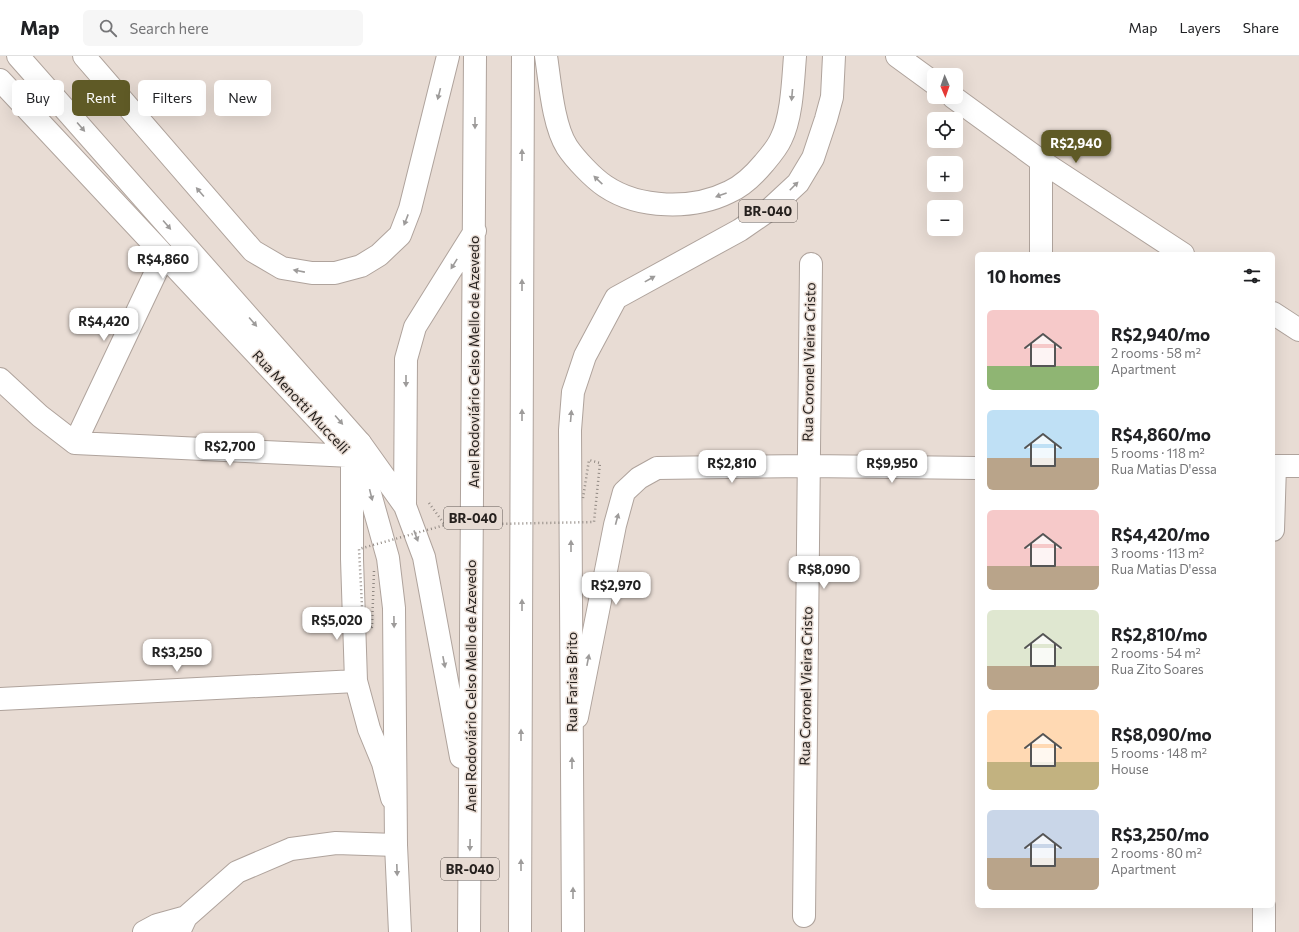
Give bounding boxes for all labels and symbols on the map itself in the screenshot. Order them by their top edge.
north arrow [927,68,963,104]
one-way arrow [435,88,441,100]
one-way arrow [788,89,795,101]
one-way arrow [472,117,478,130]
one-way arrow [77,122,86,132]
pin: R$2,940 [1039,130,1113,164]
one-way arrow [519,148,525,161]
one-way arrow [593,175,603,185]
one-way arrow [789,182,799,191]
one-way arrow [196,186,205,197]
one-way arrow [715,193,727,199]
road number: BR-040 [739,200,797,222]
one-way arrow [402,214,408,226]
one-way arrow [163,219,172,230]
street label: Anel Rodoviário Celso Mello de Azevedo [465,236,482,488]
pin: R$4,860 [126,246,200,280]
one-way arrow [451,258,458,270]
one-way arrow [293,268,305,274]
one-way arrow [644,276,656,283]
one-way arrow [518,279,525,291]
street label: Rua Coronel Vieira Cristo [799,282,818,442]
pin: R$4,420 [67,308,141,342]
one-way arrow [249,317,258,327]
street label: Rua Menotti Muccelli [249,346,354,457]
one-way arrow [403,375,409,388]
one-way arrow [519,408,525,421]
one-way arrow [567,410,574,422]
one-way arrow [335,414,344,425]
pin: R$2,700 [193,433,267,467]
pin: R$2,810 [695,450,769,484]
pin: R$9,950 [855,450,929,484]
one-way arrow [368,489,374,501]
road number: BR-040 [444,507,502,529]
one-way arrow [614,513,620,525]
one-way arrow [414,530,420,542]
one-way arrow [568,539,574,552]
pin: R$8,090 [787,556,861,590]
street label: Anel Rodoviário Celso Mello de Azevedo [462,560,479,812]
pin: R$2,970 [579,572,653,606]
one-way arrow [519,598,525,611]
street label: Rua Coronel Vieira Cristo [796,606,815,766]
pin: R$5,020 [300,607,374,641]
one-way arrow [391,616,397,629]
street label: Rua Farias Brito [563,632,580,732]
pin: R$3,250 [140,639,214,673]
one-way arrow [585,654,591,666]
one-way arrow [441,656,447,669]
one-way arrow [518,728,524,741]
one-way arrow [569,756,575,769]
one-way arrow [467,839,473,852]
road number: BR-040 [441,858,499,880]
one-way arrow [518,858,524,871]
one-way arrow [394,864,400,877]
one-way arrow [570,886,576,899]

